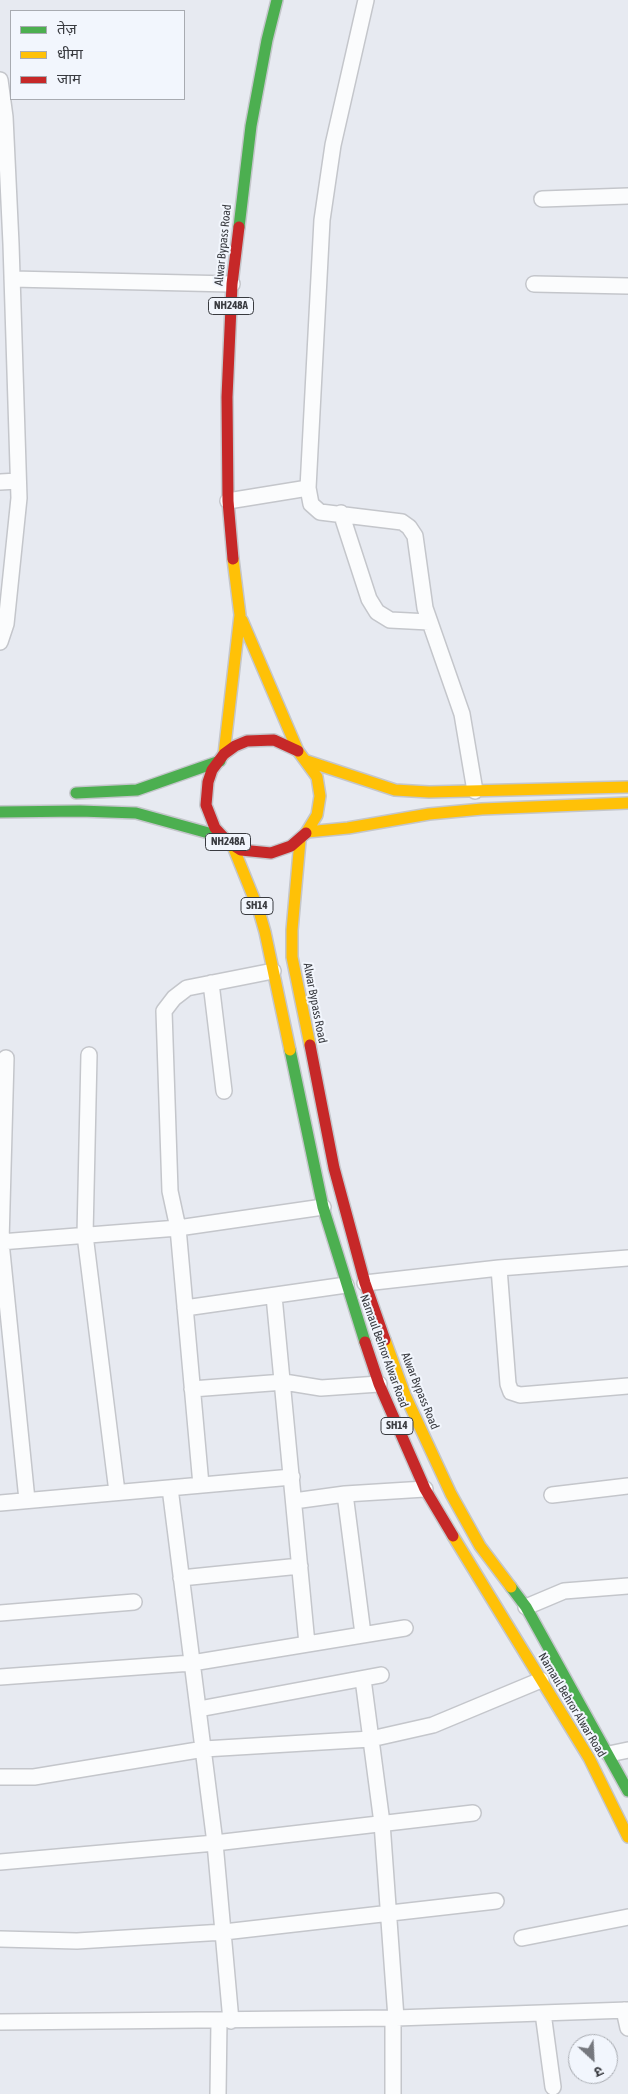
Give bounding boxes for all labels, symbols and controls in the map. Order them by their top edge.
legend [10,10,185,100]
text: तेज़ [57,20,77,37]
text: धीमा [57,45,83,62]
text: जाम [57,70,81,87]
street label: Alwar Bypass Road [212,204,234,286]
road number: NH248A [208,298,254,314]
road number: NH248A [206,834,250,850]
road number: SH14 [241,898,273,914]
street label: Alwar Bypass Road [300,962,330,1044]
street label: Narnaul Behror Alwar Road [357,1293,411,1409]
street label: Alwar Bypass Road [398,1350,442,1432]
road number: SH14 [381,1418,413,1434]
street label: Narnaul Behror Alwar Road [535,1650,609,1760]
north arrow [568,2034,618,2084]
text: उ [592,2063,606,2081]

